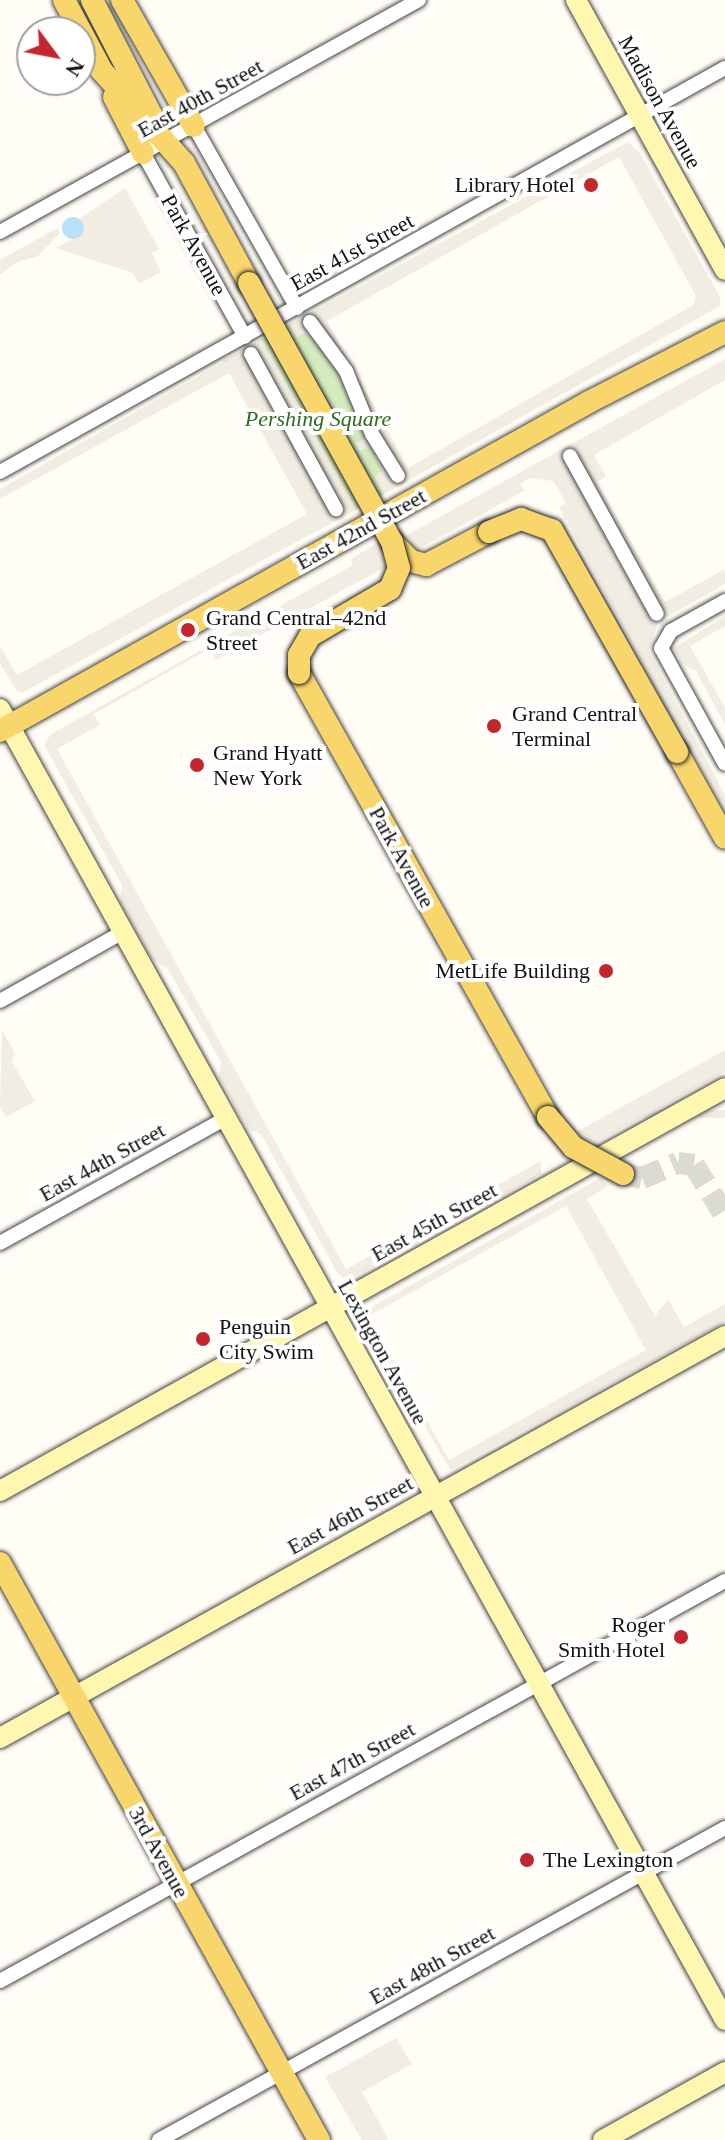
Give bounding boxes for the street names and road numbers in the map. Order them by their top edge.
street label: Madison Avenue [608,22,712,182]
street label: East 40th Street [123,48,277,148]
street label: Park Avenue [152,183,236,307]
street label: East 41st Street [277,202,427,302]
street label: East 42nd Street [282,477,440,581]
street label: Park Avenue [360,795,444,919]
street label: East 44th Street [25,1112,179,1212]
street label: East 45th Street [357,1172,511,1272]
street label: Lexington Avenue [327,1266,439,1438]
street label: East 46th Street [273,1465,427,1565]
street label: East 47th Street [275,1711,429,1811]
street label: 3rd Avenue [120,1795,198,1909]
street label: East 48th Street [355,1915,509,2015]

